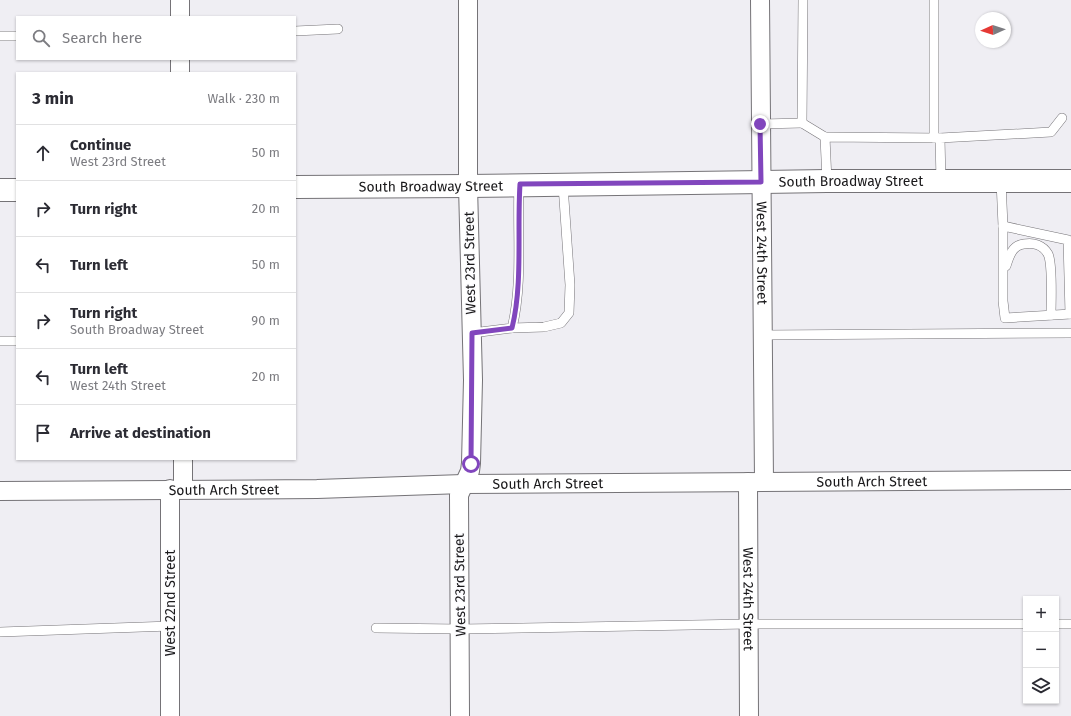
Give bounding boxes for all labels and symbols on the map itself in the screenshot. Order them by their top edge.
north arrow [975,12,1011,48]
route end [751,115,769,133]
street label: South Broadway Street [779,172,924,190]
street label: South Broadway Street [359,177,504,195]
street label: West 24th Street [753,201,771,306]
street label: West 23rd Street [461,210,479,315]
route start [462,455,480,473]
street label: South Arch Street [817,472,928,490]
street label: South Arch Street [493,475,604,492]
street label: South Arch Street [169,481,280,498]
street label: West 23rd Street [451,532,469,637]
street label: West 24th Street [740,547,757,652]
street label: West 22nd Street [162,549,179,656]

